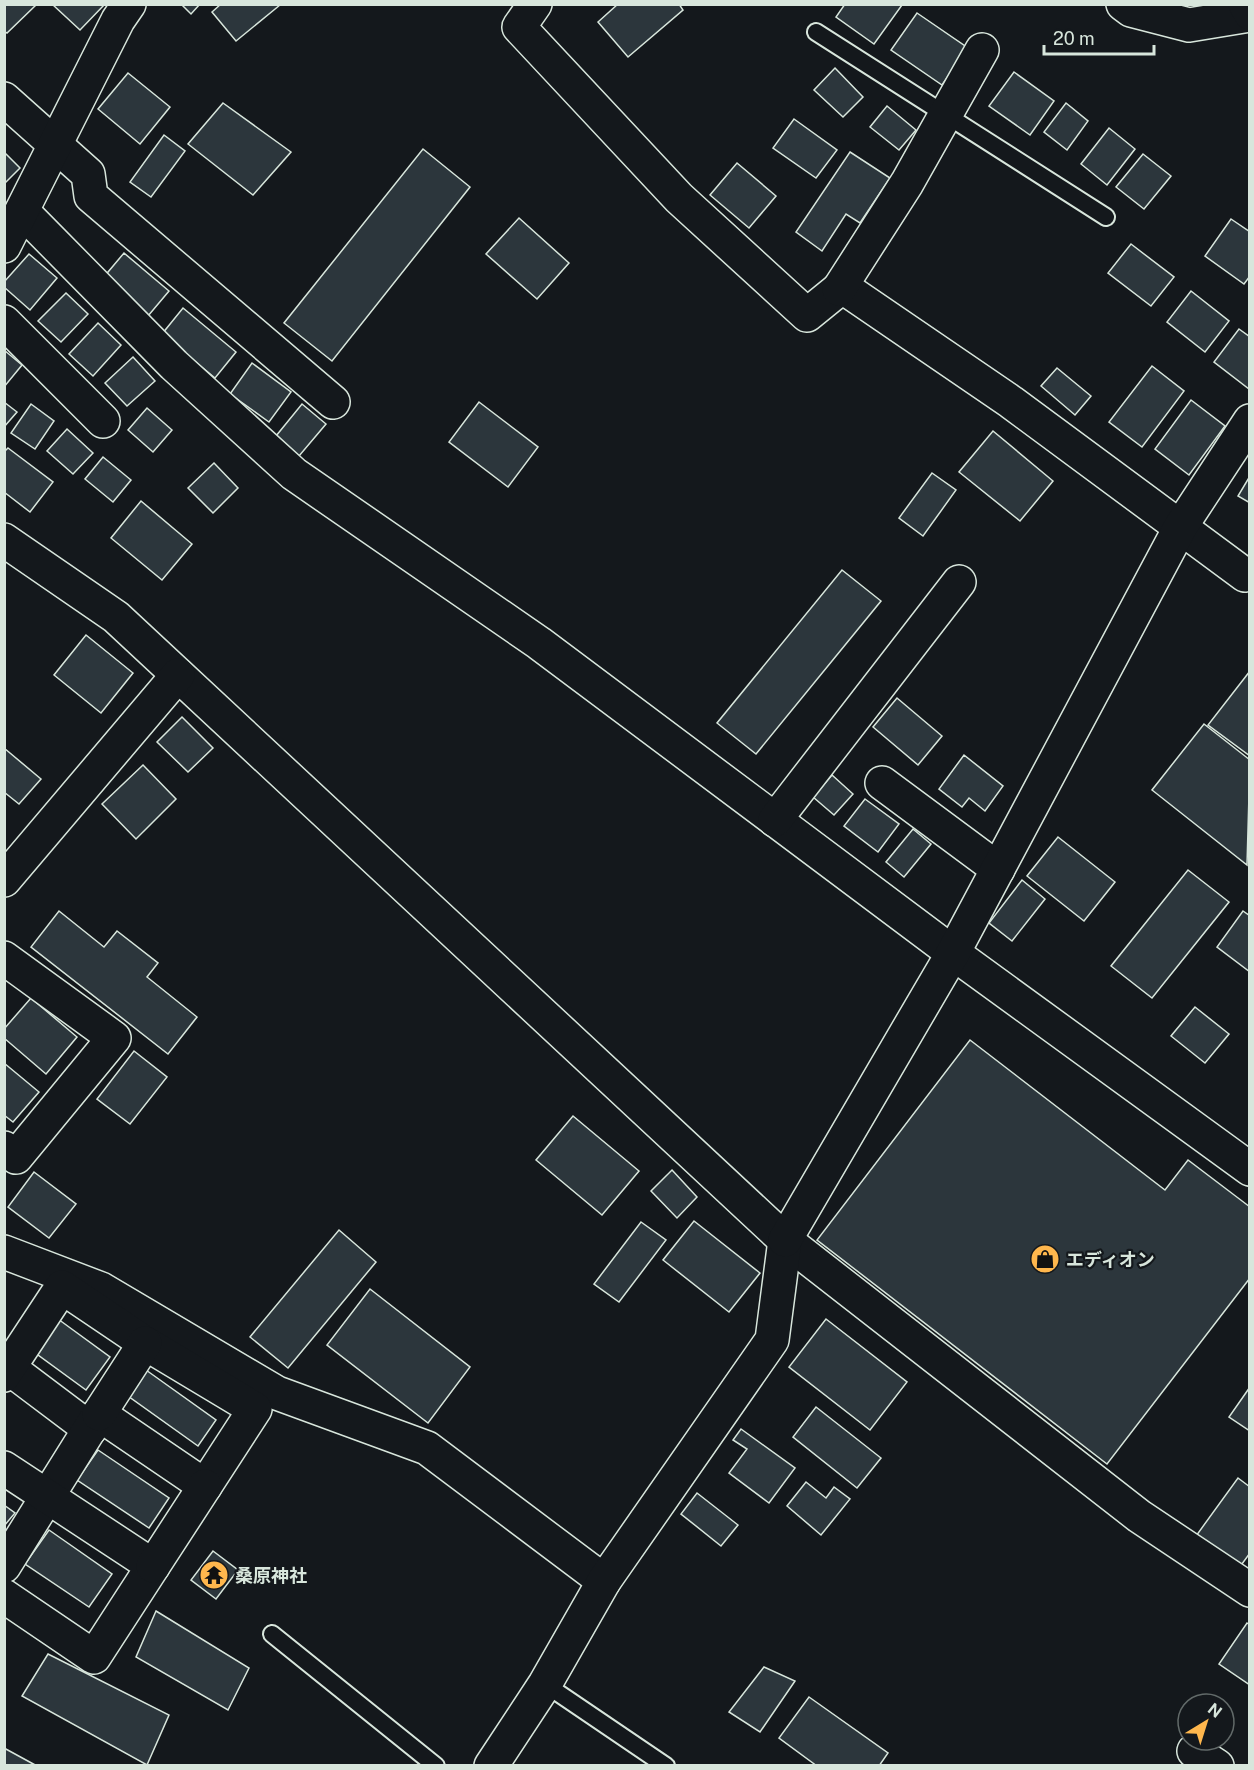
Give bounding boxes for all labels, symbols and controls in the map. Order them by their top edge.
scale bar [1044,18,1154,56]
text: 20 m [1053,28,1095,49]
shop icon: エディオン [1029,1243,1061,1275]
place label: エディオン [1066,1249,1155,1270]
temple icon: 桑原神社 [198,1559,230,1591]
place label: 桑原神社 [235,1565,307,1586]
north arrow [1176,1692,1236,1752]
text: N [1204,1699,1226,1722]

